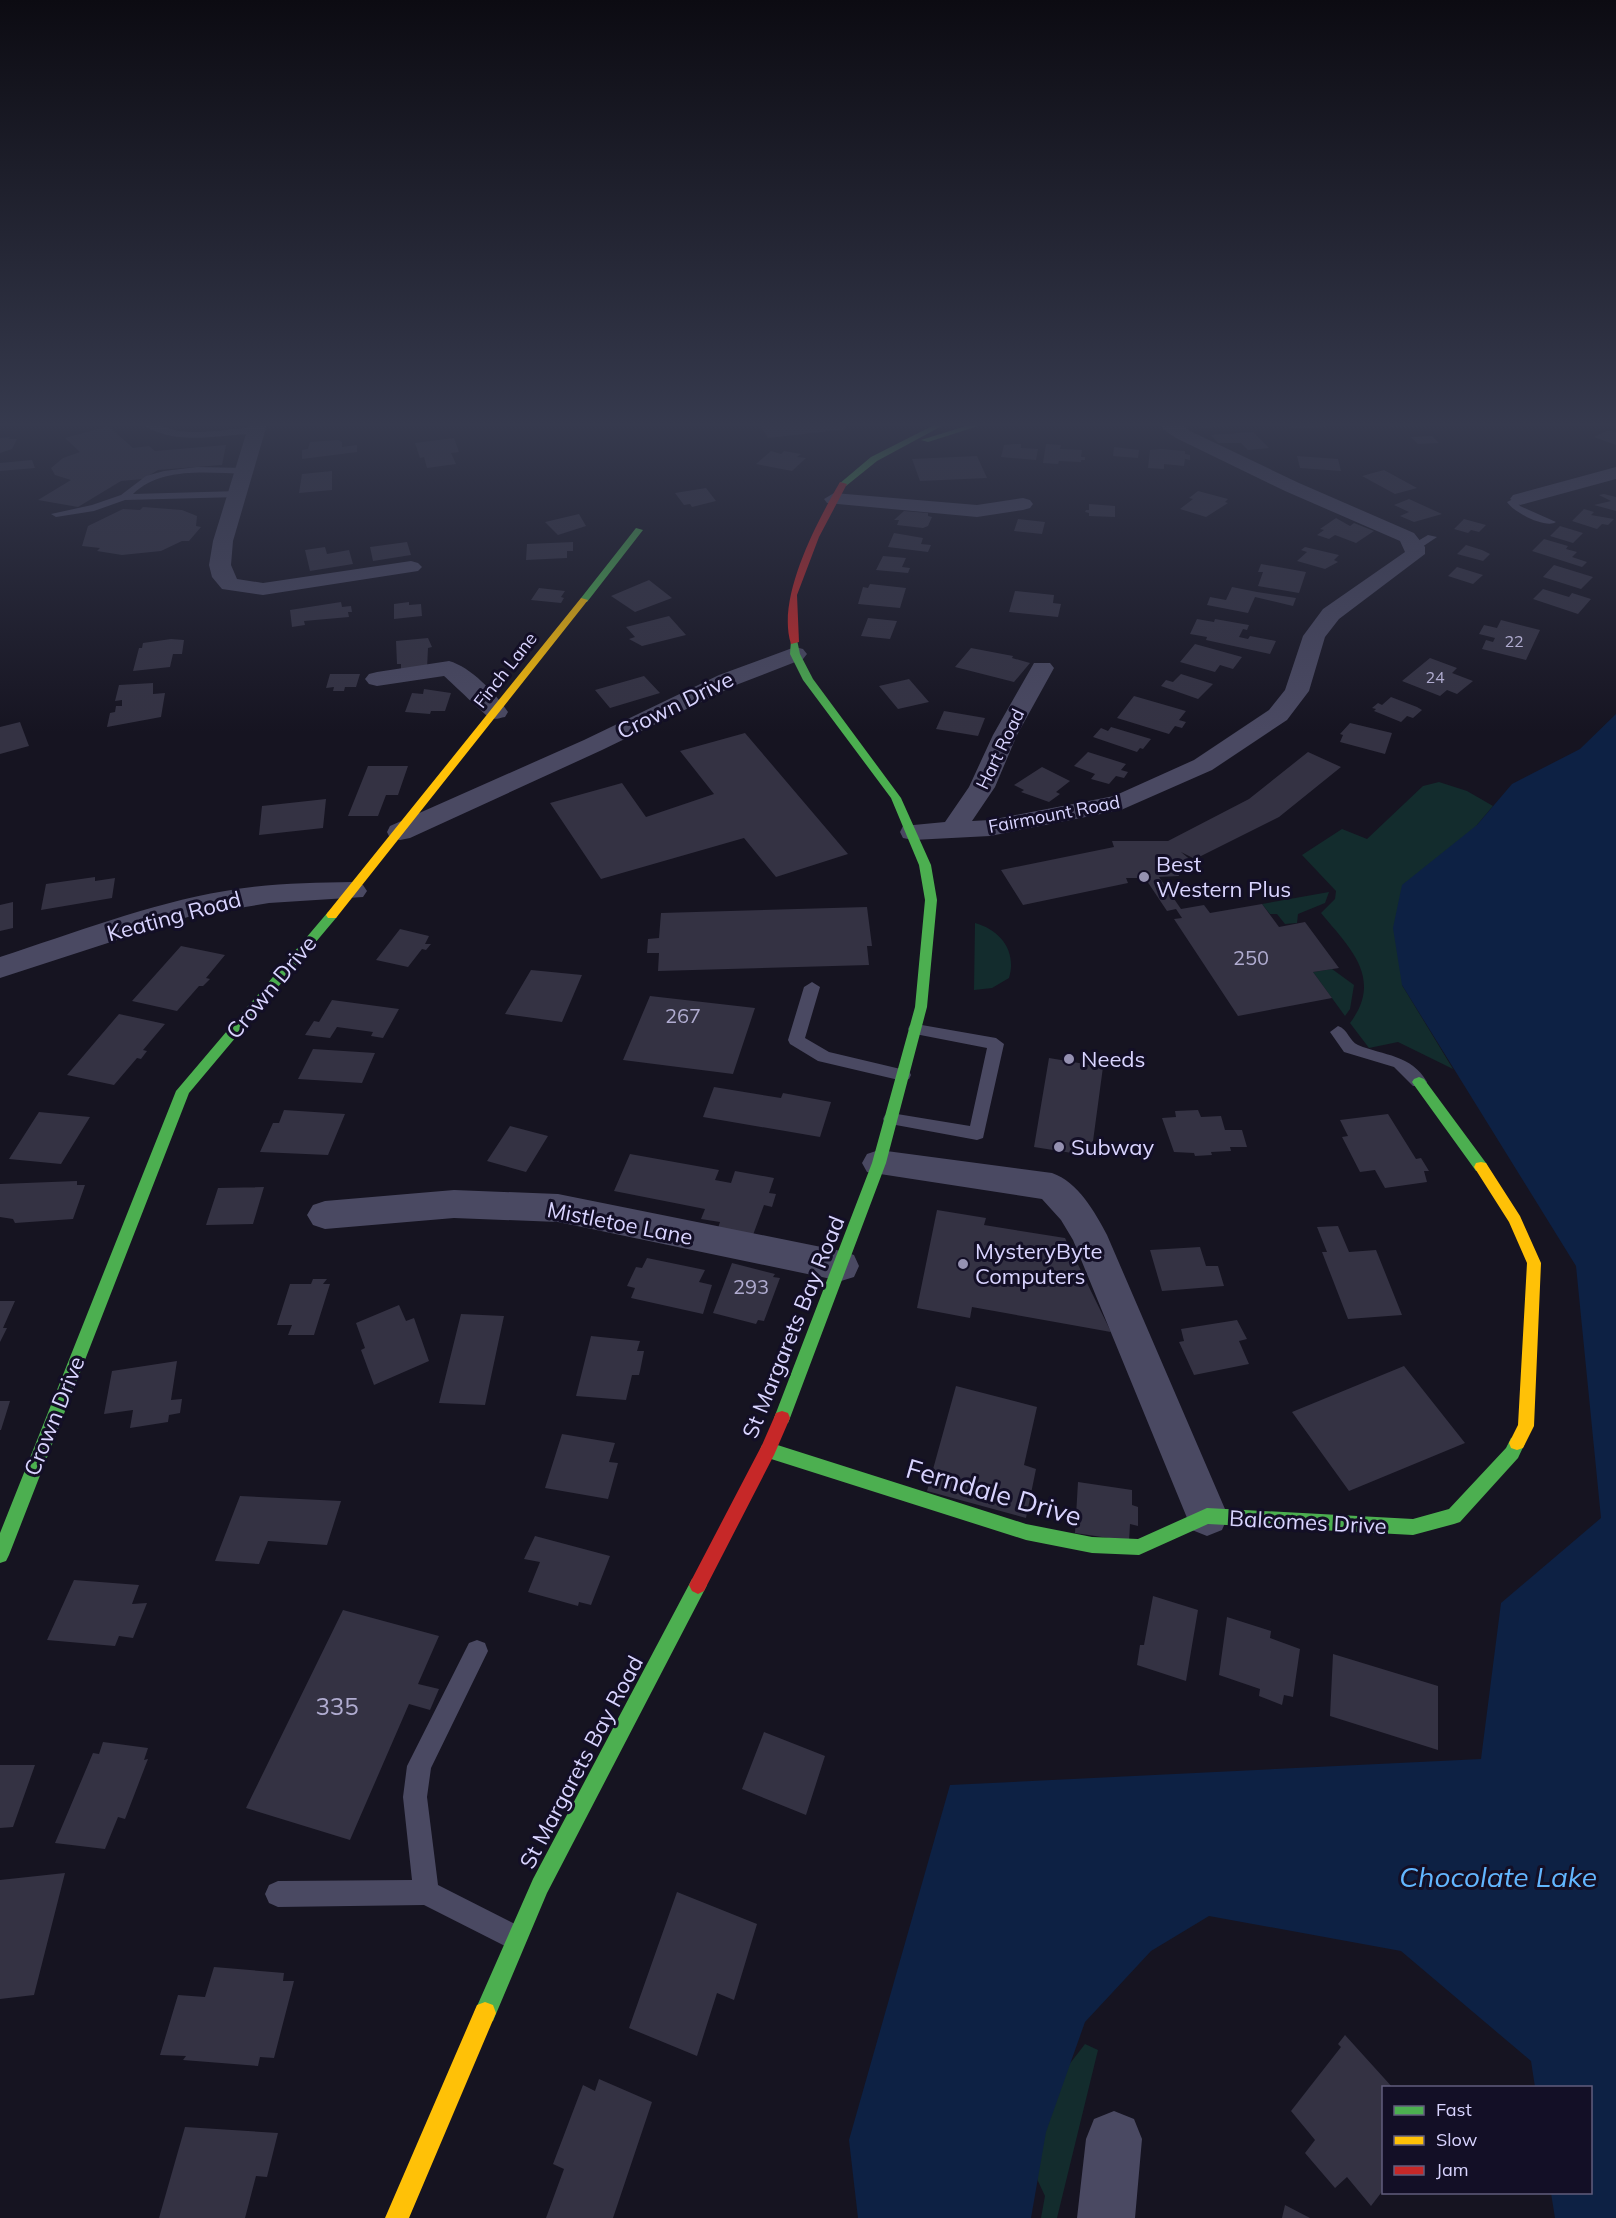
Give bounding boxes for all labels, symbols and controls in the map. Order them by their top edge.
street label: Finch Lane [468,627,542,713]
house number: 22 [1504,631,1524,651]
street label: Crown Drive [612,665,738,745]
house number: 24 [1425,667,1445,687]
street label: Hart Road [971,705,1029,793]
street label: Fairmount Road [986,790,1122,838]
place label: Best Western Plus [1156,850,1291,903]
marker: Best Western Plus [1137,870,1151,884]
street label: Keating Road [104,885,244,947]
street label: Crown Drive [220,930,322,1044]
house number: 250 [1233,945,1269,970]
house number: 267 [665,1003,701,1028]
place label: Needs [1081,1045,1145,1073]
marker: Needs [1062,1052,1076,1066]
place label: Subway [1071,1133,1154,1161]
marker: Subway [1052,1140,1066,1154]
street label: Mistletoe Lane [545,1195,695,1251]
street label: St Margarets Bay Road [736,1212,850,1442]
place label: MysteryByte Computers [975,1237,1102,1290]
marker: MysteryByte Computers [956,1257,970,1271]
house number: 293 [733,1274,769,1299]
street label: Crown Drive [17,1352,91,1480]
street label: Ferndale Drive [902,1451,1086,1533]
street label: Balcomes Drive [1229,1504,1387,1540]
street label: St Margarets Bay Road [513,1651,649,1873]
house number: 335 [315,1691,359,1721]
water label: Chocolate Lake [1399,1859,1597,1894]
legend [1382,2086,1592,2194]
text: Fast [1436,2098,1472,2121]
text: Slow [1436,2128,1478,2151]
text: Jam [1436,2158,1469,2181]

